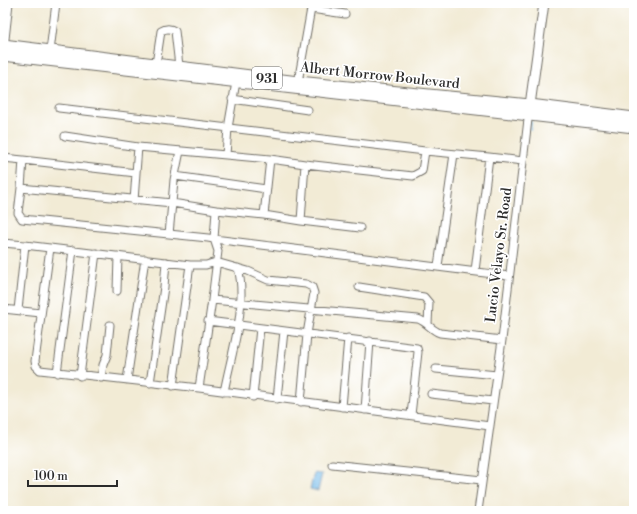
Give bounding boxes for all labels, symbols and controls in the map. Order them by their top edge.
street label: Albert Morrow Boulevard [298,59,461,93]
road number: 931 [252,67,282,89]
street label: Lucio Velayo Sr. Road [482,186,516,324]
scale bar [28,462,117,488]
text: 100 m [34,469,68,484]

